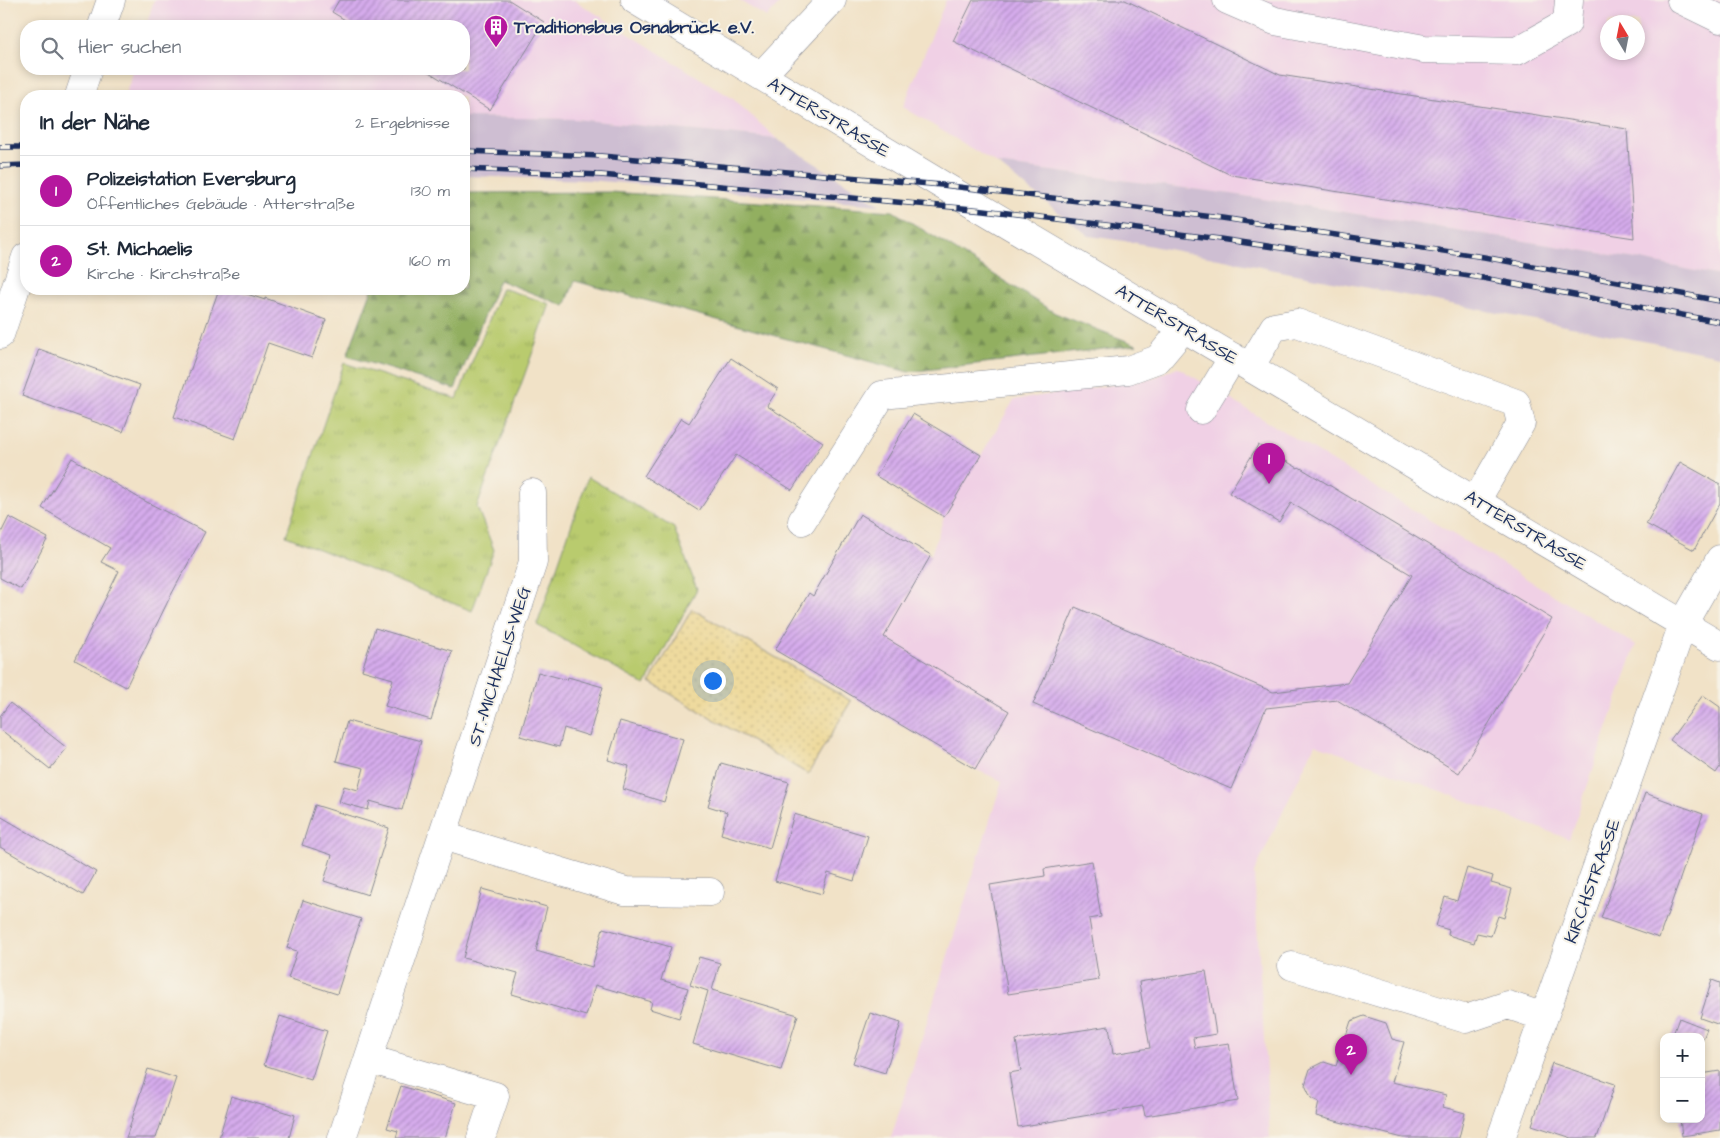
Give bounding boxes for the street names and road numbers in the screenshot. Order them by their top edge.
street label: ATTERSTRASSE [763,71,895,164]
street label: ATTERSTRASSE [1111,278,1243,371]
street label: ATTERSTRASSE [1460,484,1592,577]
street label: ST.-MICHAELIS-WEG [462,582,537,749]
street label: KIRCHSTRASSE [1558,815,1627,947]

